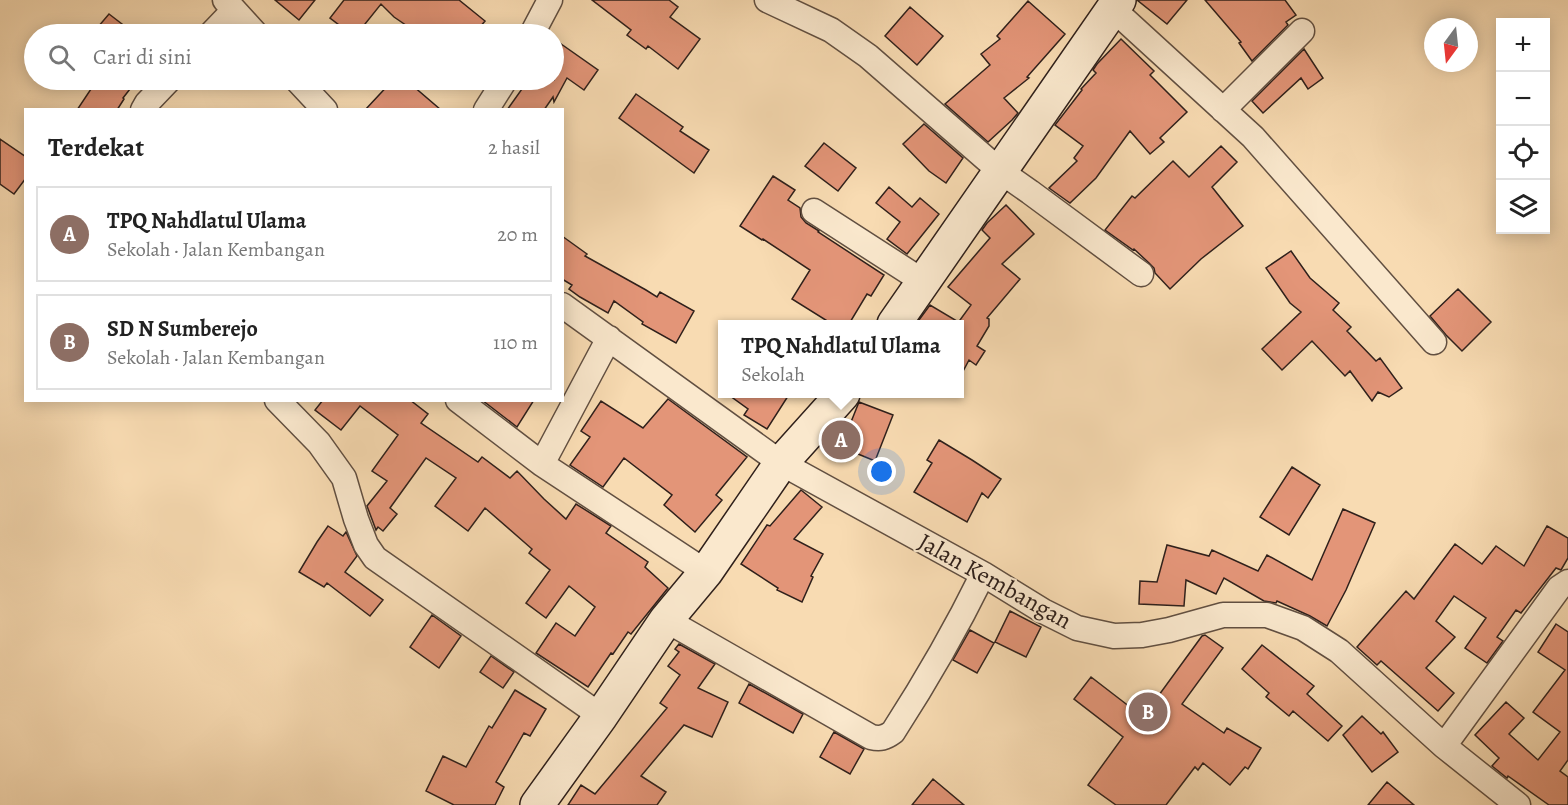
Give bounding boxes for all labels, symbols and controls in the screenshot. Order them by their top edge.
north arrow [1424,18,1478,72]
map controls [1496,18,1550,234]
button: + [1496,18,1550,72]
search box [24,24,564,90]
icon: search [45,41,78,74]
text: Cari di sini [93,42,192,72]
button: − [1496,72,1550,126]
button: locate [1496,126,1550,180]
text: Terdekat [48,130,144,165]
text: 2 hasil [488,134,540,161]
button: layers [1496,180,1550,234]
text: TPQ Nahdlatul Ulama [107,206,306,236]
text: A [63,221,76,248]
text: 20 m [497,221,538,248]
text: Sekolah · Jalan Kembangan [107,236,325,263]
text: SD N Sumberejo [107,314,258,344]
popup [718,320,964,398]
text: B [63,329,76,356]
text: 110 m [493,329,538,356]
text: TPQ Nahdlatul Ulama [741,331,941,361]
text: Sekolah · Jalan Kembangan [107,344,325,371]
text: Sekolah [741,361,805,388]
pin: A [822,418,860,462]
your location [867,457,896,486]
street label: Jalan Kembangan [913,526,1077,636]
pin: B [1128,690,1168,734]

